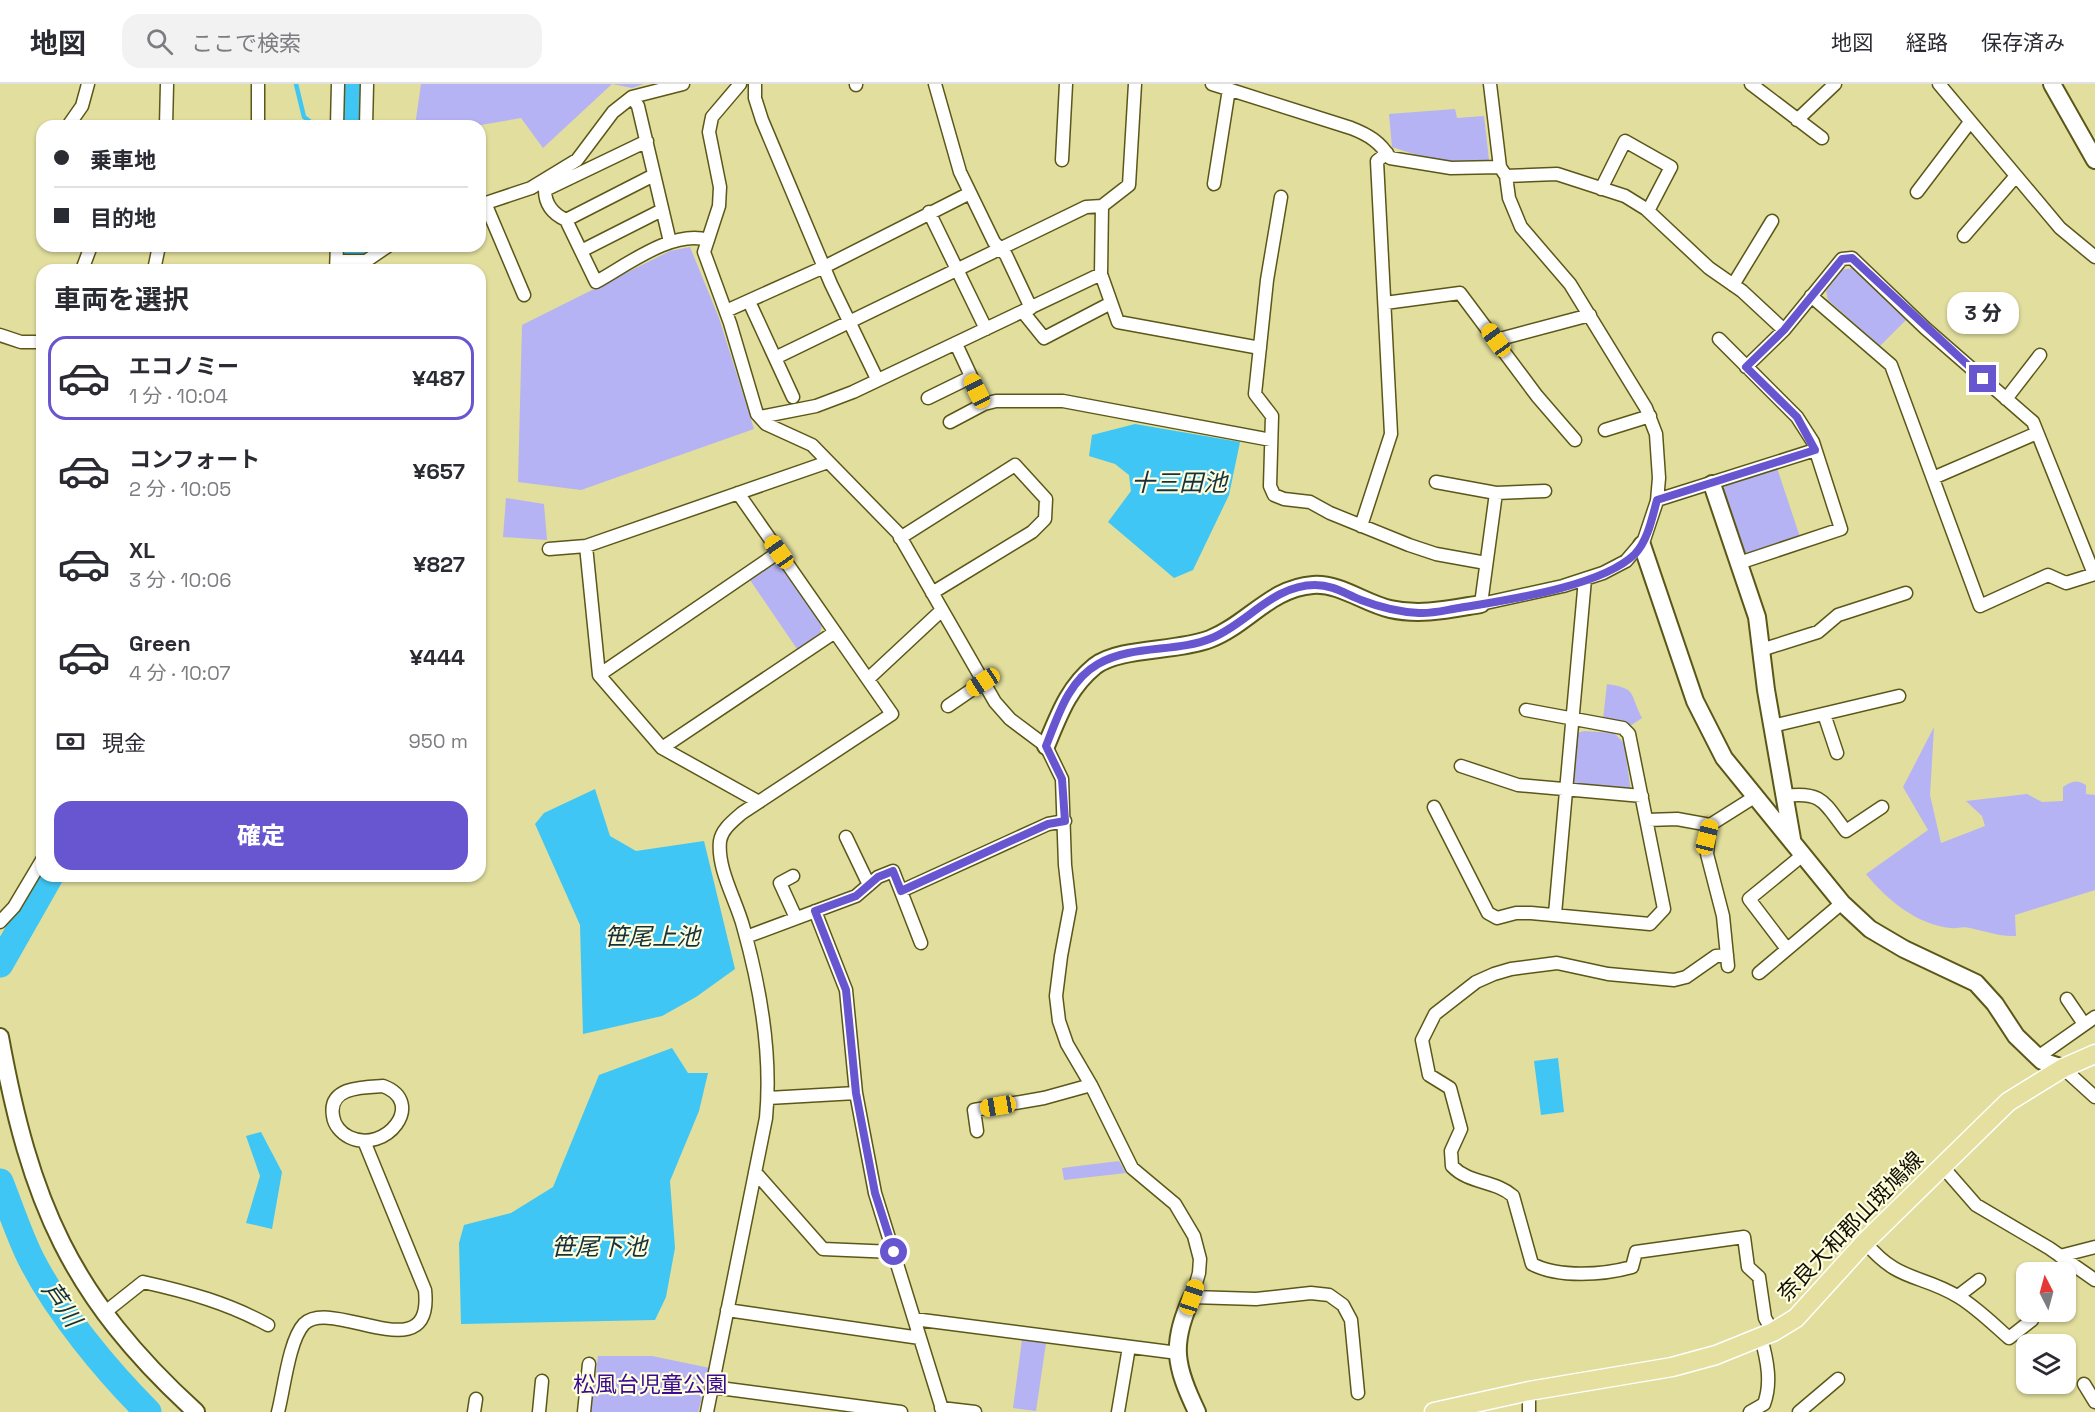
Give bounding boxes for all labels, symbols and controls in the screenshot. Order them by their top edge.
search box [122,14,542,68]
text: 地図 [30,25,86,61]
icon: search [143,25,176,58]
text: ここで検索 [191,29,301,57]
text: 地図 [1831,29,1873,56]
text: 経路 [1906,29,1948,56]
text: 保存済み [1981,29,2065,56]
text: 乗車地 [90,146,156,174]
text: 目的地 [90,204,156,232]
text: 車両を選択 [54,282,189,317]
callout: 3 分 [1947,292,2019,334]
text: 3 分 [1964,300,2002,326]
car [1478,320,1514,360]
icon: car [57,351,111,405]
text: エコノミー [129,352,239,380]
text: ¥487 [412,364,465,392]
route end [1969,365,1996,392]
car [961,371,993,411]
text: 1 分 · 10:04 [129,383,228,409]
icon: car [57,444,111,498]
text: コンフォート [129,445,260,473]
text: ¥657 [413,457,465,485]
water label: 十三田池 [1131,467,1229,498]
text: 2 分 · 10:05 [129,476,231,502]
car [761,532,797,572]
text: XL [129,536,155,564]
icon: car [57,537,111,591]
text: ¥827 [413,550,465,578]
text: 3 分 · 10:06 [129,567,232,593]
text: Green [129,629,191,657]
icon: car [57,630,111,684]
text: ¥444 [409,643,465,671]
text: 4 分 · 10:07 [129,660,231,686]
car [963,665,1003,699]
icon: cash [54,725,87,758]
text: 950 m [409,728,468,754]
text: 現金 [102,729,146,757]
button: 確定 [54,801,468,870]
car [1694,817,1720,857]
water label: 笹尾上池 [604,921,702,952]
car [979,1094,1017,1118]
street label: 奈良大和郡山斑鳩線 [1771,1145,1929,1307]
water label: 笹尾下池 [551,1231,649,1262]
route start [880,1238,907,1265]
north arrow [2016,1262,2076,1322]
map controls [2016,1262,2076,1394]
water label: 芦川 [36,1275,90,1335]
car [1178,1277,1206,1317]
button: layers [2016,1334,2076,1394]
park label: 松風台児童公園 [573,1370,727,1398]

